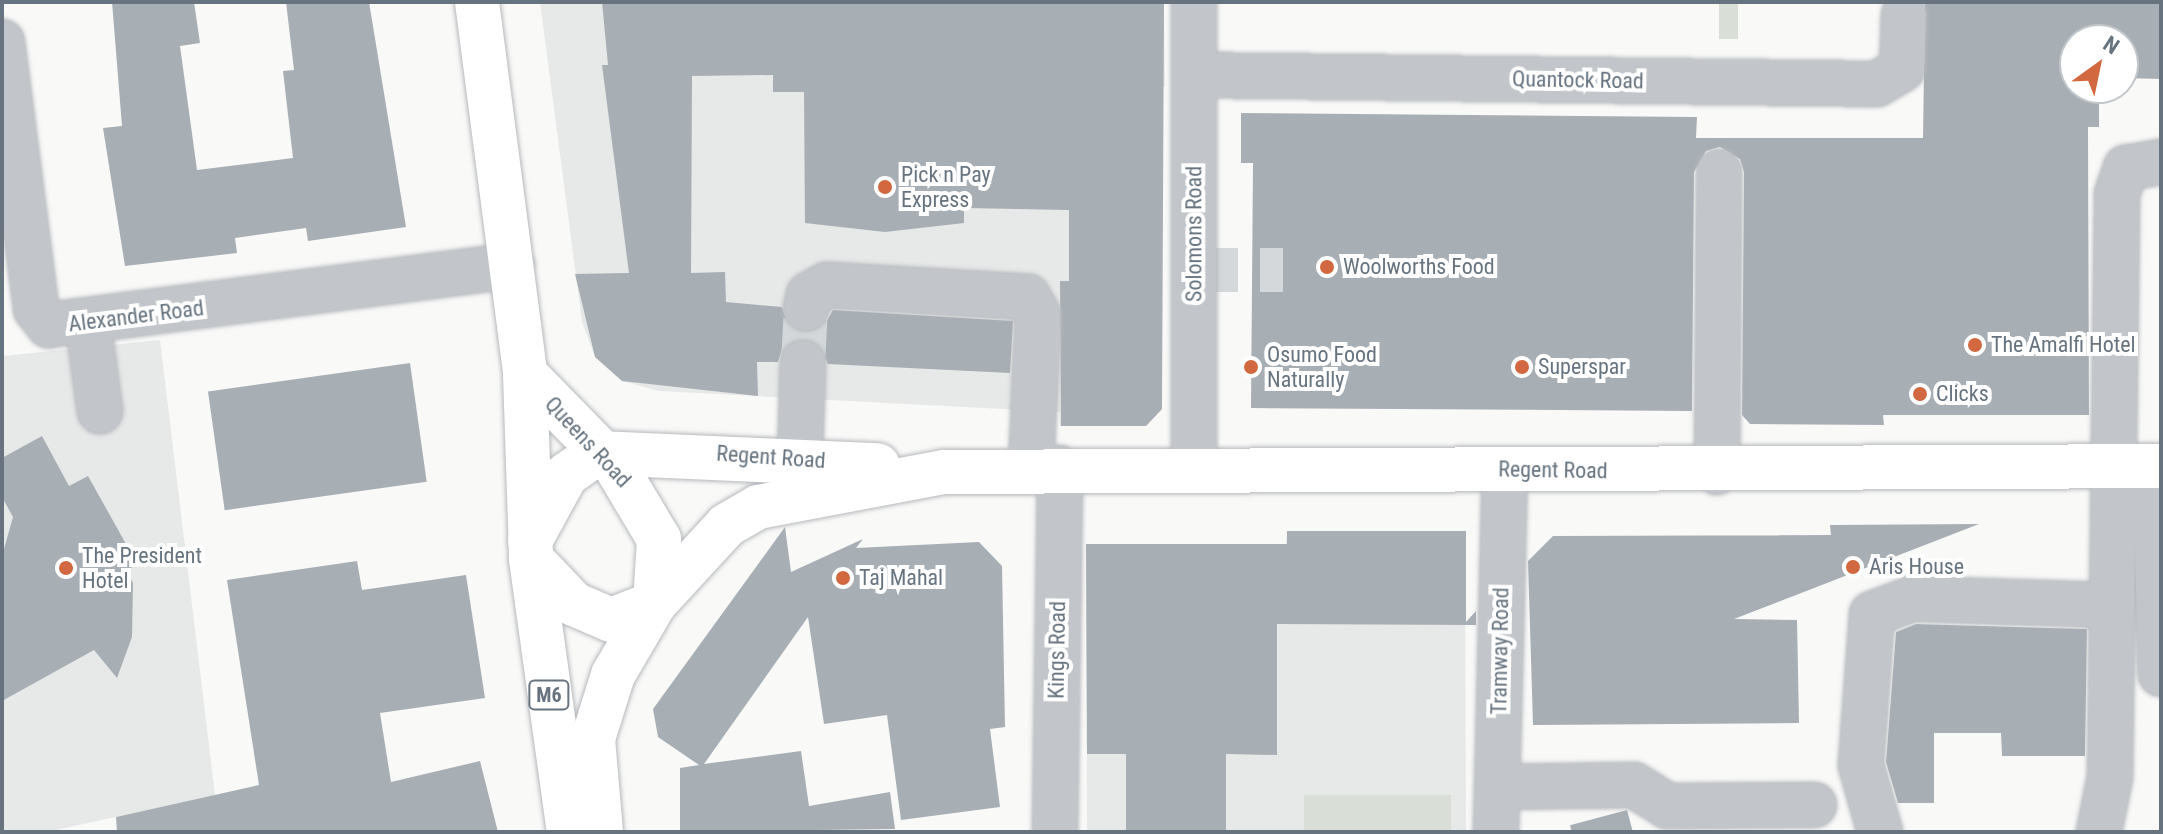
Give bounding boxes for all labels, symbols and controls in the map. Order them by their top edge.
north arrow [2059,24,2139,104]
text: N [2099,31,2124,59]
street label: Quantock Road [1512,66,1644,94]
place label: Pick n Pay Express [901,161,991,212]
street label: Solomons Road [1181,166,1207,302]
marker: Pick n Pay Express [876,178,894,196]
place label: Woolworths Food [1343,254,1495,280]
marker: Woolworths Food [1318,258,1336,276]
street label: Alexander Road [67,295,205,337]
place label: The Amalfi Hotel [1991,332,2136,358]
marker: The Amalfi Hotel [1966,336,1984,354]
place label: Osumo Food Naturally [1267,341,1377,392]
place label: Superspar [1538,354,1626,380]
marker: Osumo Food Naturally [1242,358,1260,376]
marker: Superspar [1513,358,1531,376]
place label: Clicks [1936,381,1989,407]
marker: Clicks [1911,385,1929,403]
street label: Queens Road [539,391,637,493]
street label: Regent Road [715,440,827,474]
street label: Regent Road [1498,456,1608,484]
place label: The President Hotel [82,542,202,594]
place label: Aris House [1869,554,1964,580]
marker: Aris House [1844,558,1862,576]
marker: The President Hotel [57,559,75,577]
place label: Taj Mahal [859,565,943,591]
marker: Taj Mahal [834,569,852,587]
street label: Tramway Road [1486,587,1514,715]
street label: Kings Road [1043,601,1071,699]
road number: M6 [527,679,571,711]

